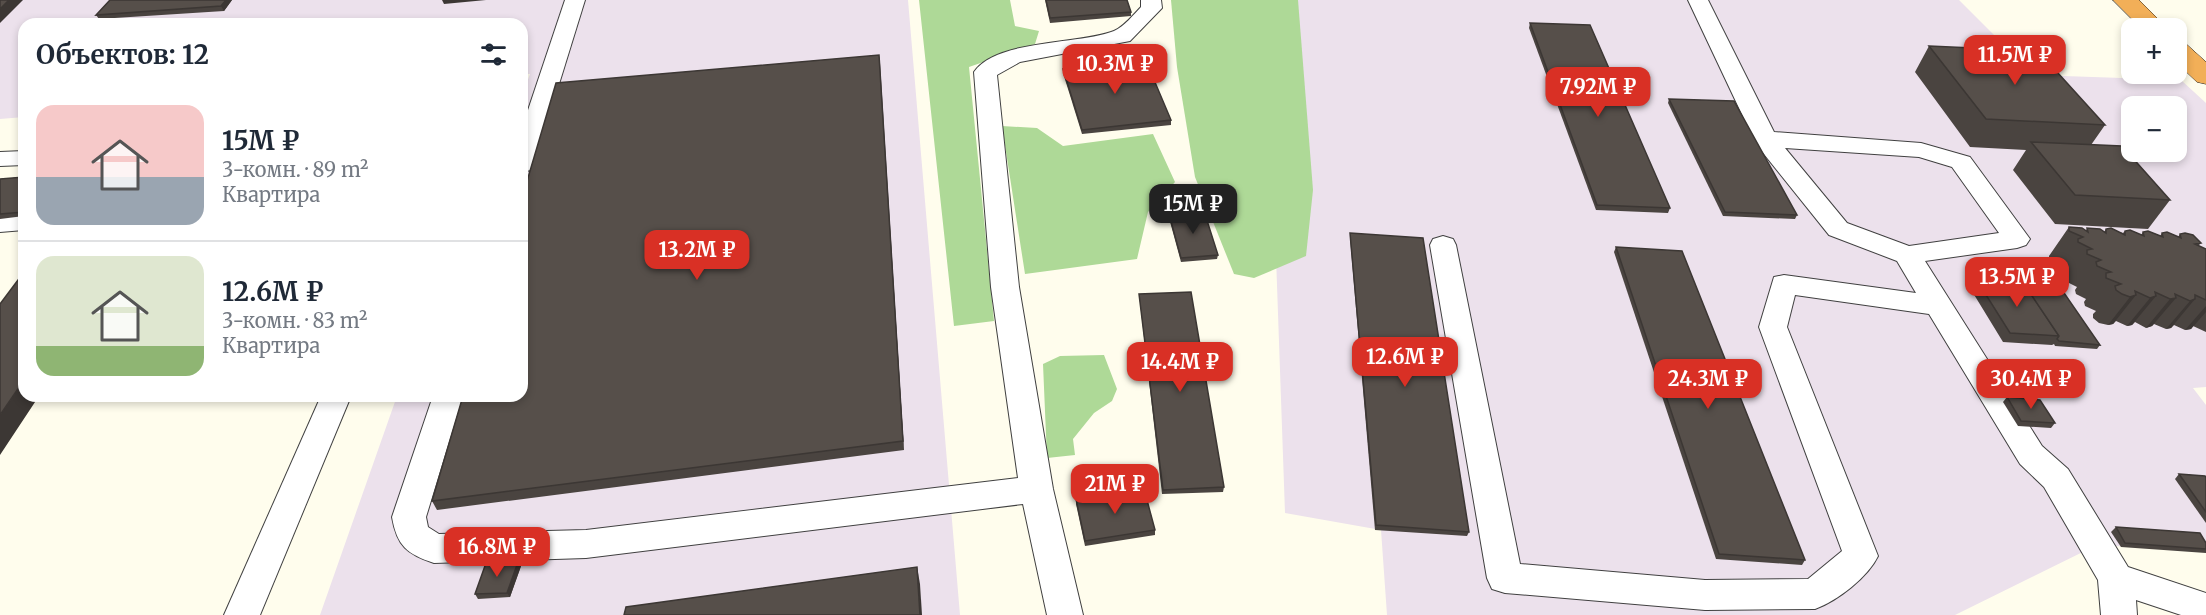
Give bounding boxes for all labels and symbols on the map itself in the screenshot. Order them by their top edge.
pin: 11.5M ₽ [1960,35,2070,86]
pin: 10.3M ₽ [1060,44,1170,95]
pin: 7.92M ₽ [1543,67,1653,118]
pin: 15M ₽ [1151,184,1235,235]
pin: 13.2M ₽ [642,230,752,281]
pin: 13.5M ₽ [1962,257,2072,308]
pin: 12.6M ₽ [1350,337,1460,388]
pin: 14.4M ₽ [1125,342,1235,393]
pin: 24.3M ₽ [1653,359,1763,410]
pin: 30.4M ₽ [1976,359,2086,410]
pin: 21M ₽ [1073,464,1157,515]
pin: 16.8M ₽ [442,527,552,578]

